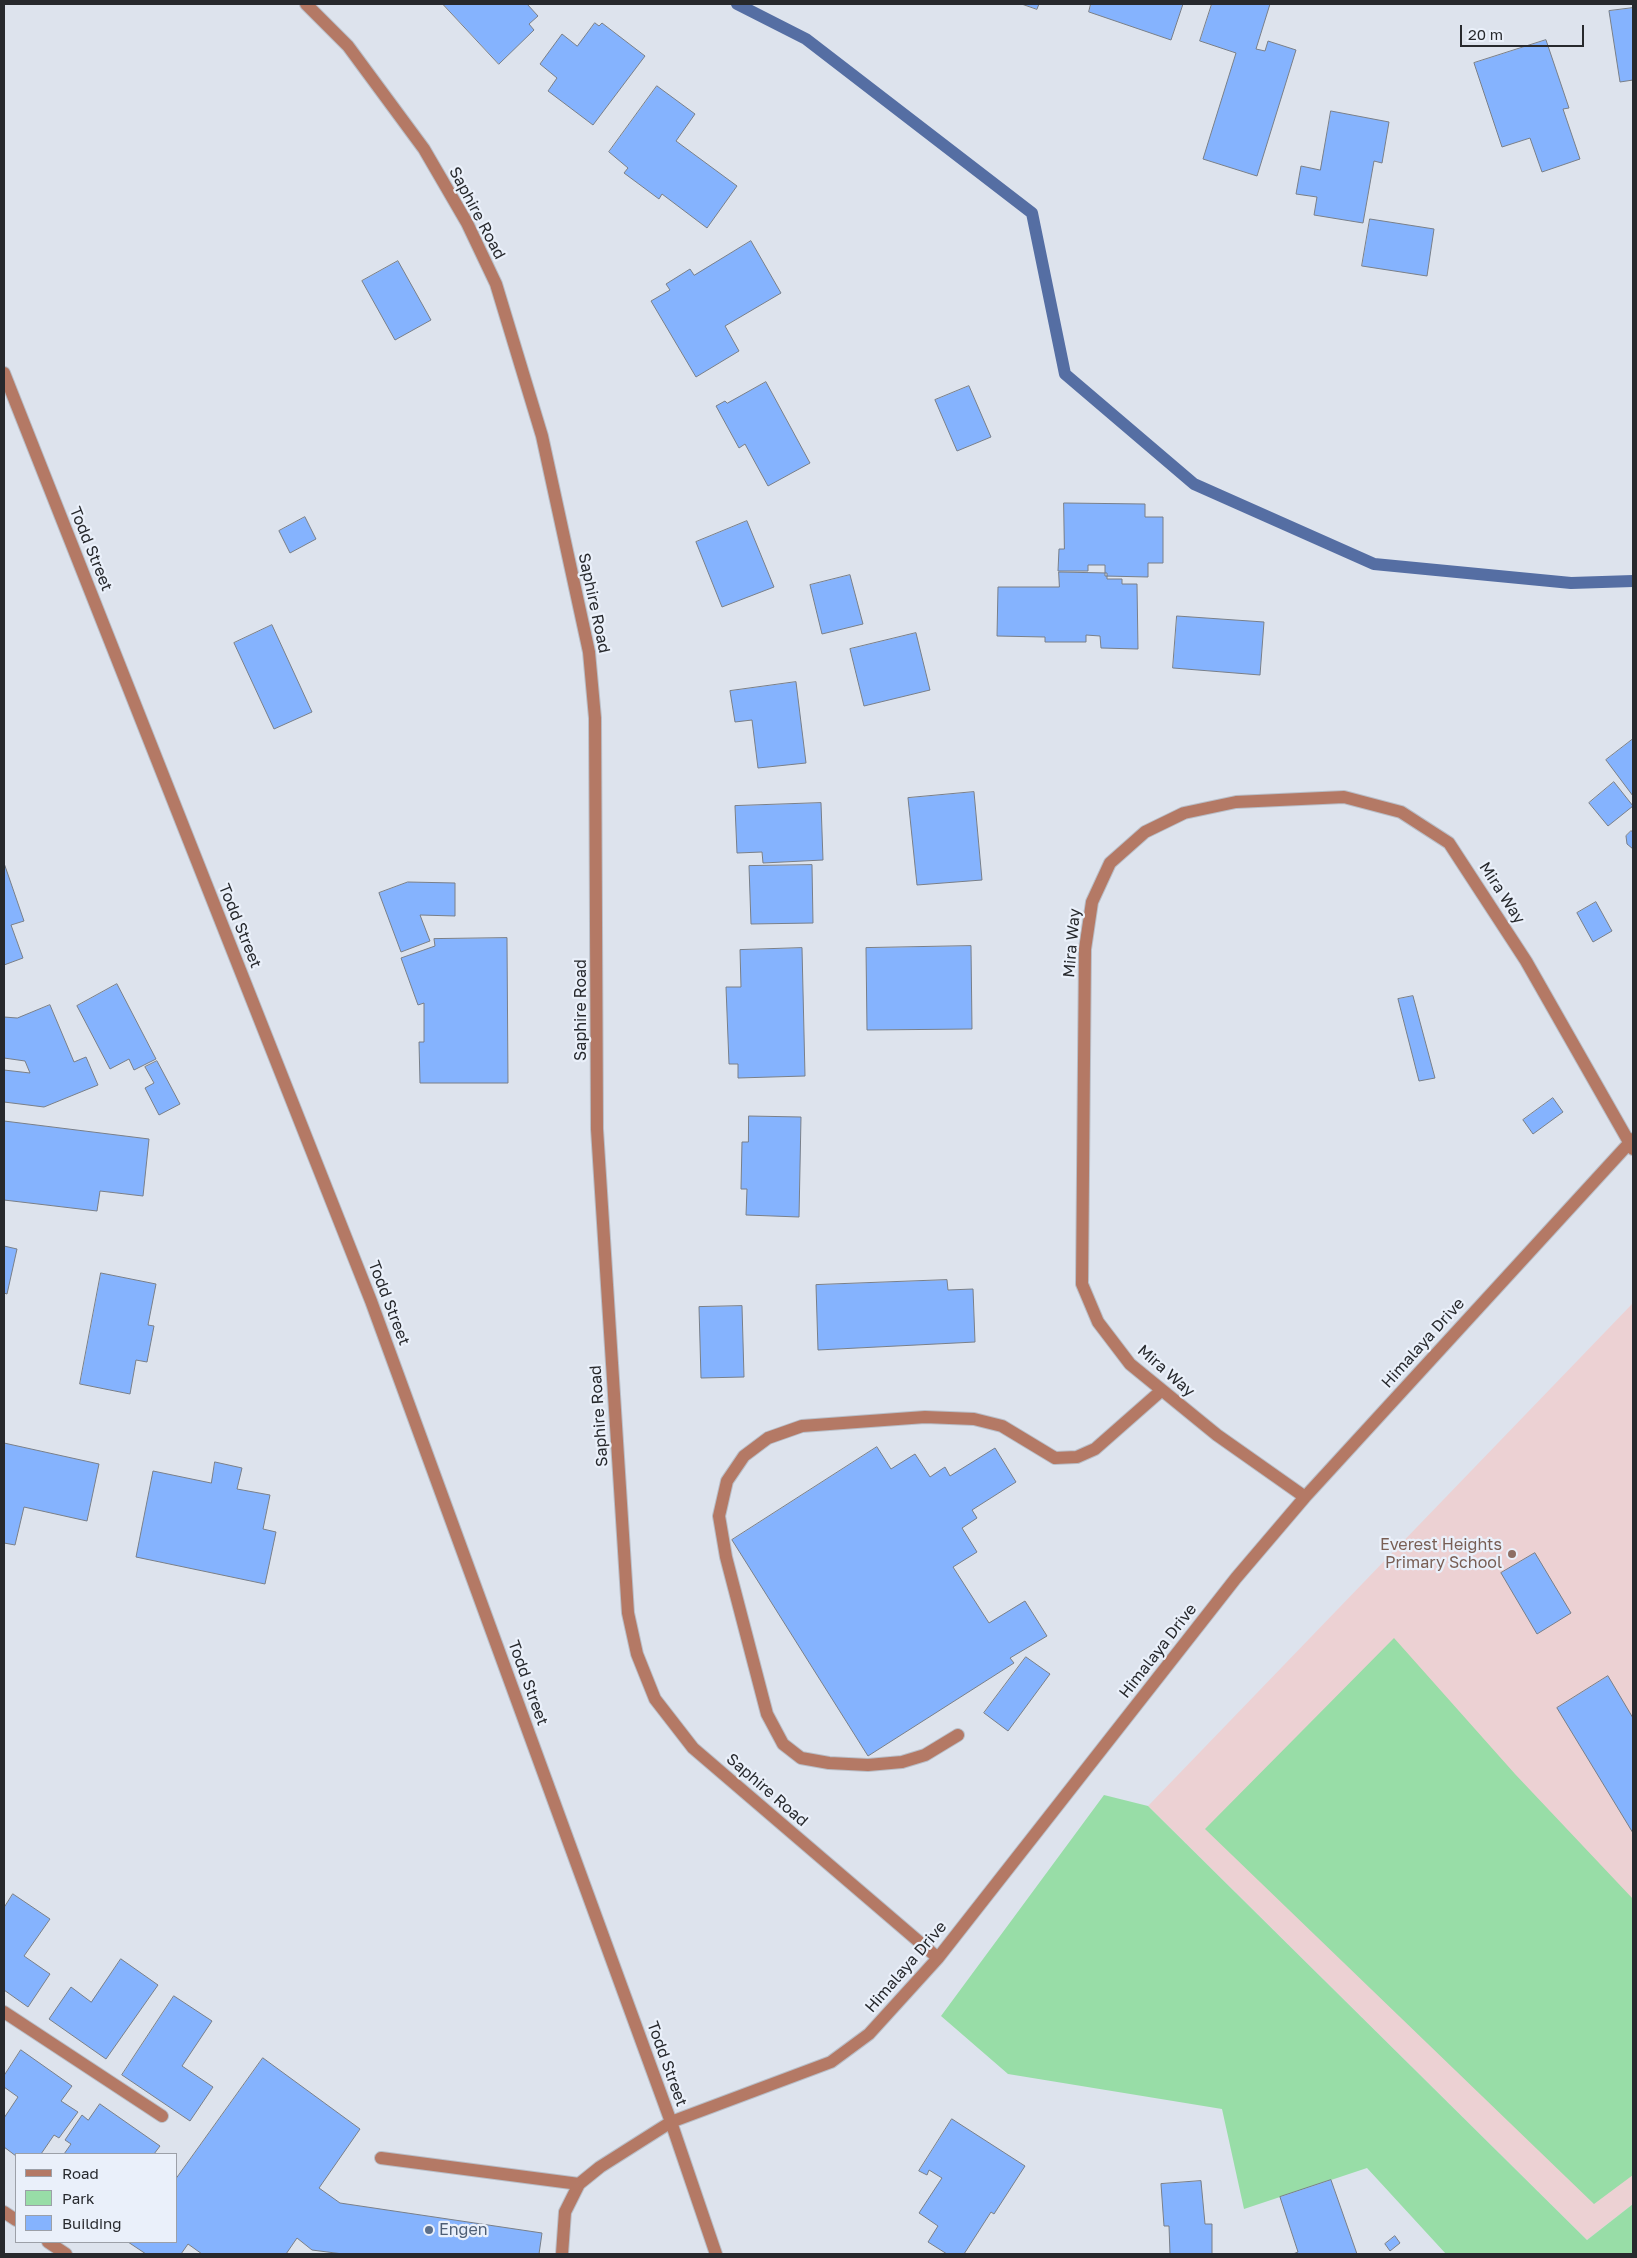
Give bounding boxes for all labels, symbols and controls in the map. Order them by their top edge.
scale bar [1462,15,1586,47]
text: 20 m [1468,25,1503,43]
street label: Saphire Road [445,164,509,262]
street label: Todd Street [65,504,117,594]
street label: Saphire Road [574,551,614,655]
street label: Mira Way [1475,859,1529,927]
street label: Todd Street [214,881,266,971]
street label: Mira Way [1059,908,1085,978]
street label: Saphire Road [571,959,591,1061]
street label: Todd Street [364,1258,414,1348]
street label: Himalaya Drive [1378,1294,1468,1392]
street label: Mira Way [1133,1341,1199,1401]
street label: Saphire Road [586,1365,612,1467]
place label: Everest Heights Primary School [1380,1535,1502,1573]
marker: Everest Heights Primary School [1506,1548,1518,1560]
street label: Himalaya Drive [1115,1600,1201,1702]
street label: Todd Street [504,1638,552,1728]
street label: Saphire Road [722,1749,812,1831]
street label: Himalaya Drive [861,1917,951,2017]
street label: Todd Street [643,2019,691,2109]
legend [15,2153,178,2243]
text: Road [62,2164,99,2182]
text: Park [62,2189,94,2207]
text: Building [62,2214,122,2232]
place label: Engen [439,2220,488,2240]
marker: Engen [423,2224,435,2236]

